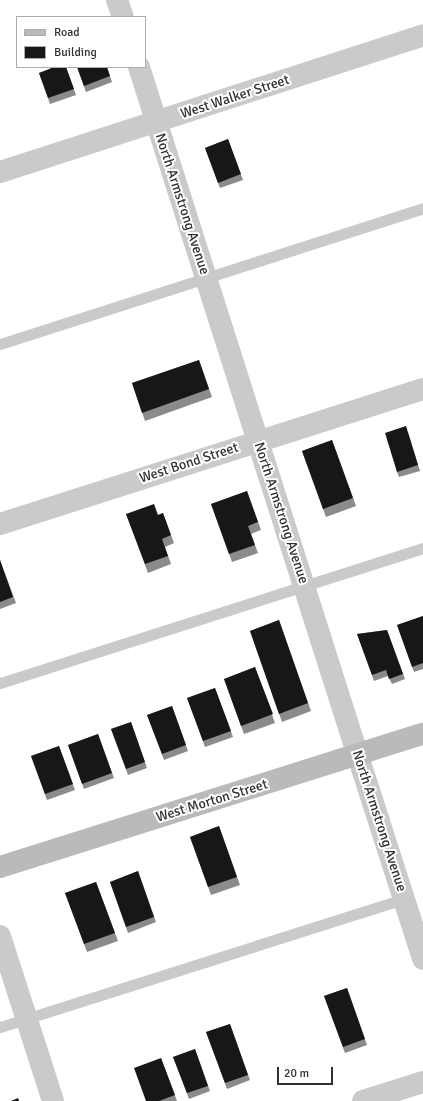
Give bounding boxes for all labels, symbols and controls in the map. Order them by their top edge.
legend [16,16,146,68]
text: Road [54,25,80,40]
text: Building [54,45,97,60]
street label: West Walker Street [178,71,292,123]
street label: North Armstrong Avenue [151,131,213,277]
street label: West Bond Street [138,439,240,487]
street label: North Armstrong Avenue [250,440,312,586]
street label: North Armstrong Avenue [348,748,410,894]
street label: West Morton Street [154,776,270,826]
scale bar [279,1059,335,1085]
text: 20 m [284,1066,309,1081]

